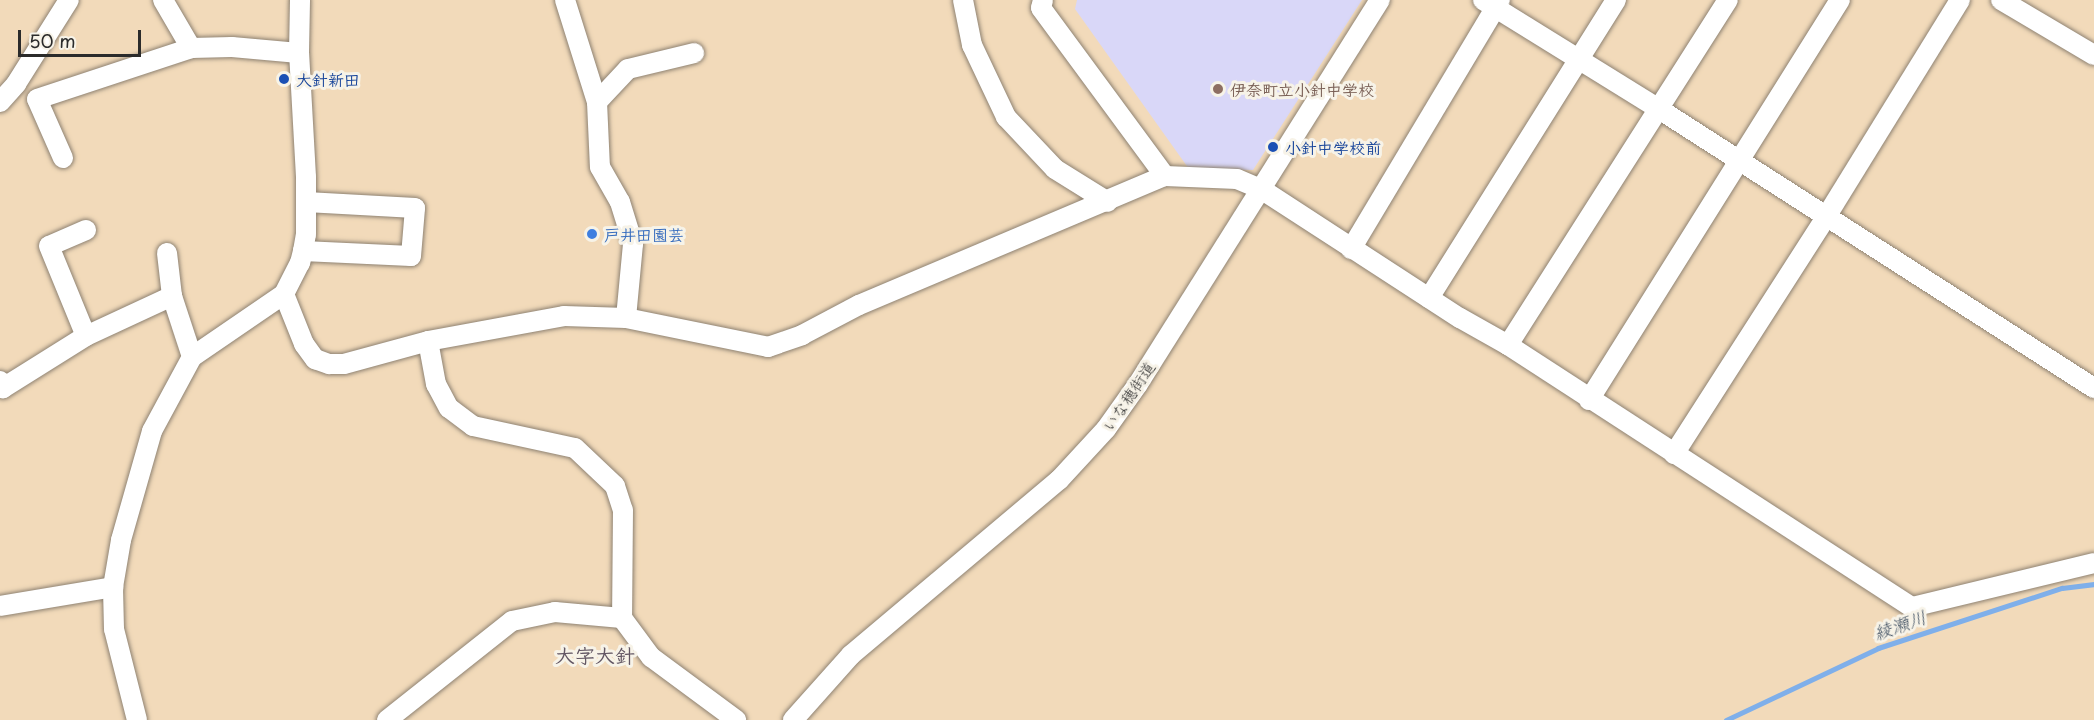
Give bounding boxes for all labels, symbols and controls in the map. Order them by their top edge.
scale bar [21,18,144,56]
text: 50 m [29,27,76,54]
place label: 大針新田 [296,69,360,89]
marker: 大針新田 [277,72,291,86]
place label: 伊奈町立小針中学校 [1230,79,1374,99]
marker: 伊奈町立小針中学校 [1211,82,1225,96]
place label: 小針中学校前 [1285,137,1381,157]
marker: 小針中学校前 [1266,140,1280,154]
place label: 戸井田園芸 [604,224,684,244]
marker: 戸井田園芸 [585,227,599,241]
street label: いな穂街道 [1098,357,1158,435]
water label: 綾瀬川 [1871,606,1929,644]
district label: 大字大針 [555,643,635,667]

